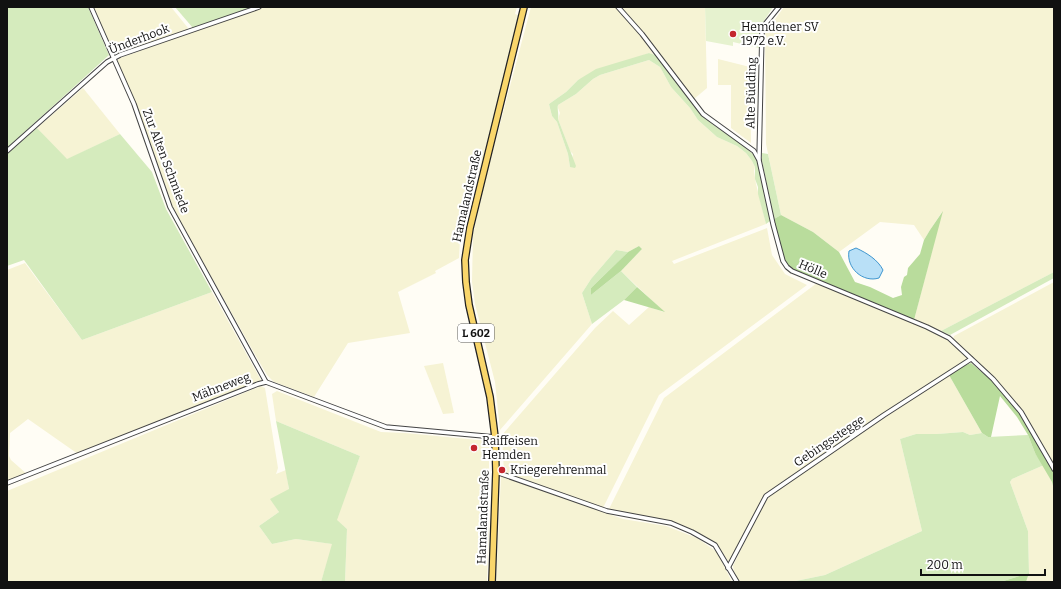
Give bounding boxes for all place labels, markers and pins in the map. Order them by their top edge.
place label: Hemdener SV 1972 e.V. [741,20,819,48]
marker: Hemdener SV 1972 e.V. [728,29,738,39]
place label: Raiffeisen Hemden [482,434,538,462]
marker: Raiffeisen Hemden [469,443,479,453]
place label: Kriegerehrenmal [510,463,607,477]
marker: Kriegerehrenmal [497,465,507,475]

